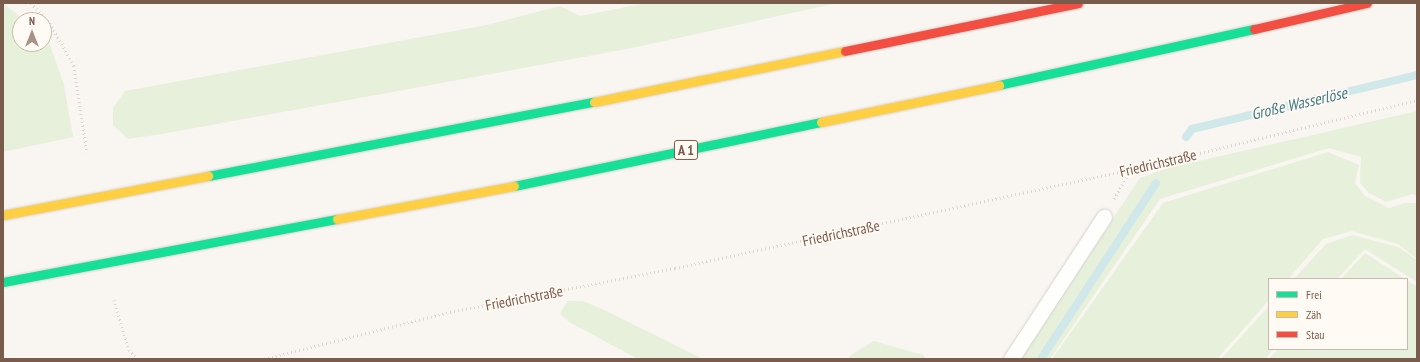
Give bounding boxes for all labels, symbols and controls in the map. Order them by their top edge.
north arrow [12,12,52,52]
text: N [29,14,35,28]
water label: Große Wasserlöse [1249,83,1349,123]
road number: A 1 [673,138,699,162]
street label: Friedrichstraße [1118,145,1198,181]
street label: Friedrichstraße [801,216,881,250]
legend [1268,278,1408,350]
street label: Friedrichstraße [484,282,564,314]
text: Frei [1306,287,1322,302]
text: Zäh [1306,307,1321,322]
text: Stau [1306,327,1324,342]

